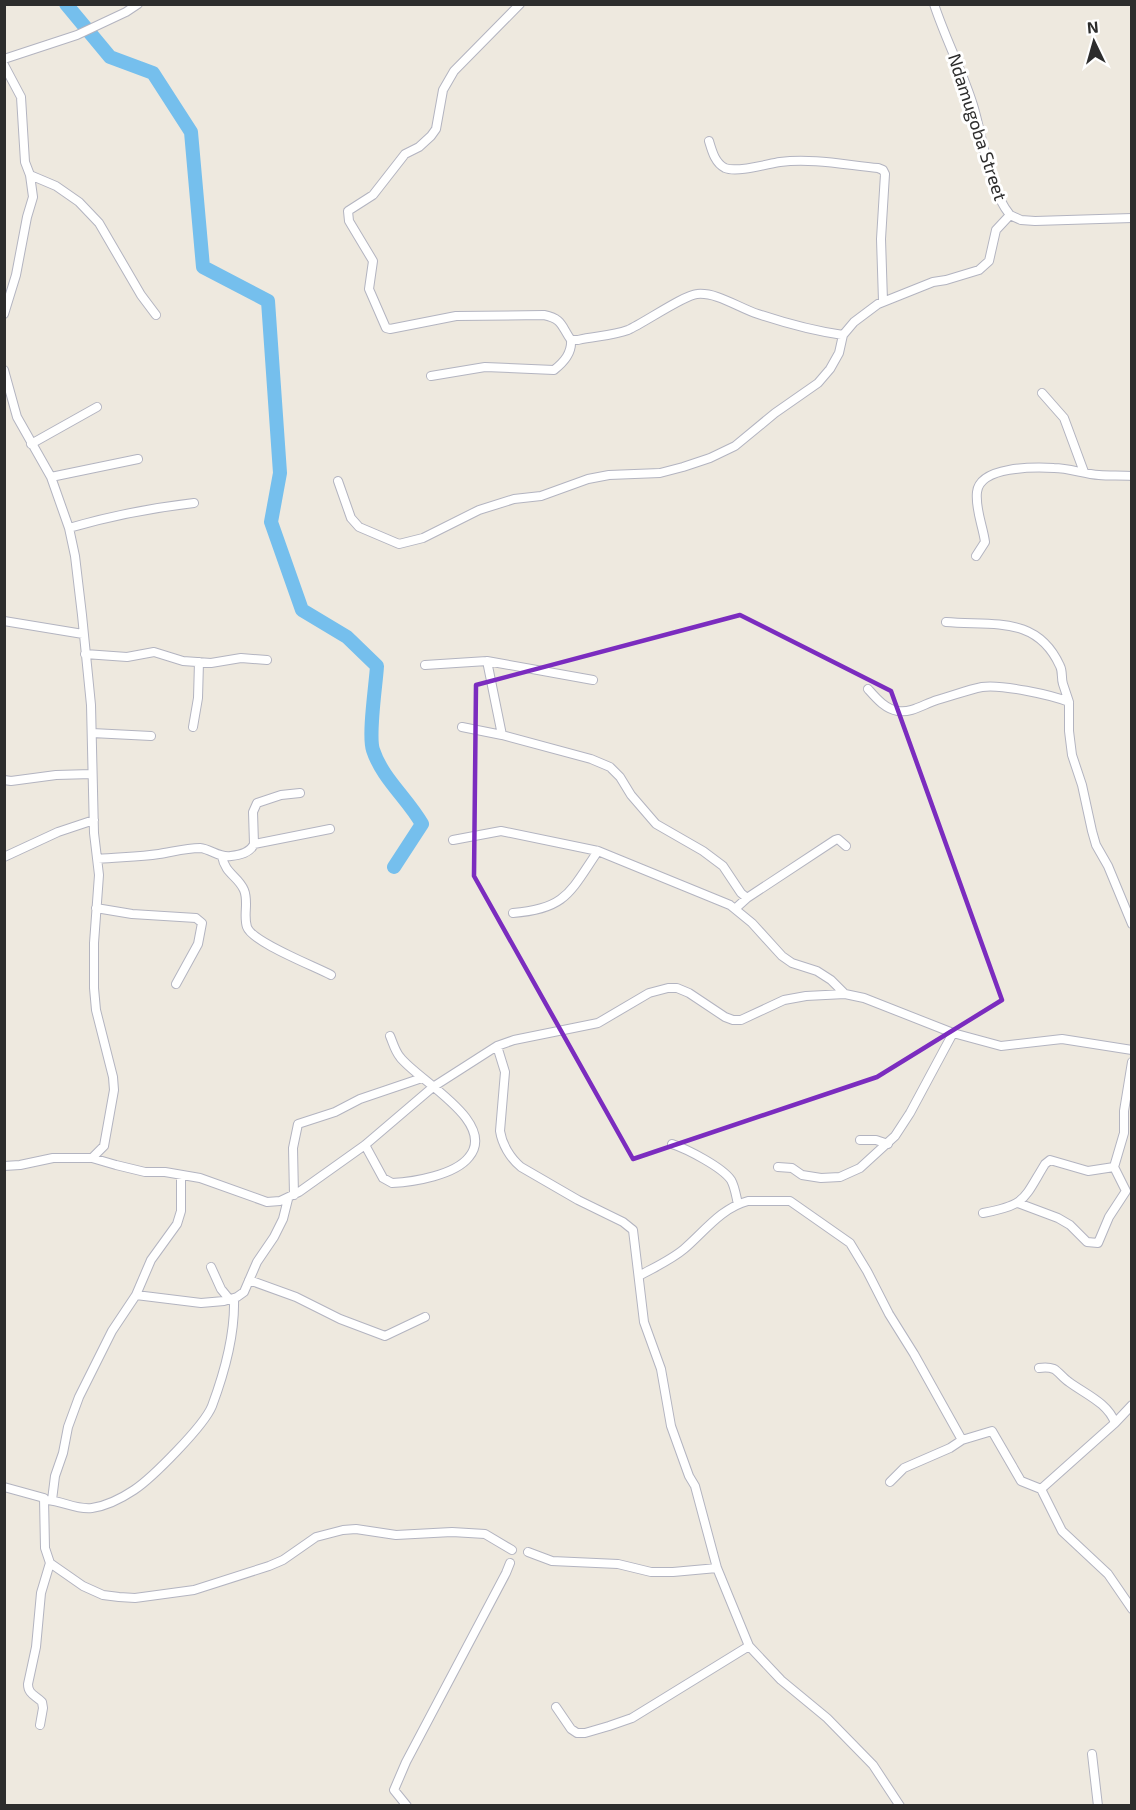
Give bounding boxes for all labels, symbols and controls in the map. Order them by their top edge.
north arrow [1064,12,1124,72]
text: N [1086,17,1099,37]
street label: Ndamugoba Street [944,51,1012,203]

